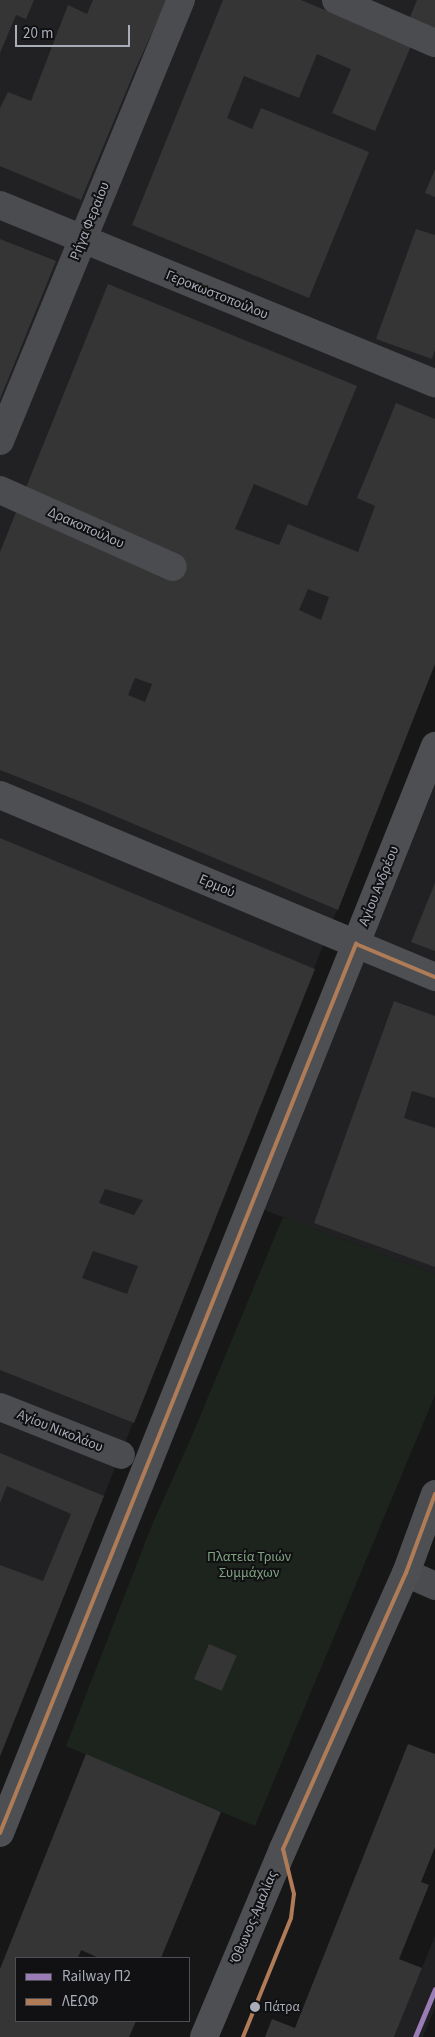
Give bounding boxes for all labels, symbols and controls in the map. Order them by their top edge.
scale bar [18,15,132,47]
text: 20 m [23,23,53,44]
street label: Ρήγα Φεραίου [67,179,113,263]
street label: Γεροκωστοπούλου [163,267,271,323]
street label: Δρακοπούλου [45,504,127,552]
street label: Αγίου Ανδρέου [355,843,403,929]
street label: Ερμού [196,871,238,901]
street label: Αγίου Νικολάου [15,1406,105,1456]
park label: Πλατεία Τριών Συμμάχων [207,1549,291,1581]
street label: Όθωνος-Αμαλίας [227,1868,281,1966]
legend [15,1957,190,2022]
text: Railway Π2 [62,1966,131,1987]
text: ΛΕΩΦ [62,1991,99,2012]
place label: Πάτρα [264,1999,300,2015]
marker: Πάτρα [250,2002,260,2012]

